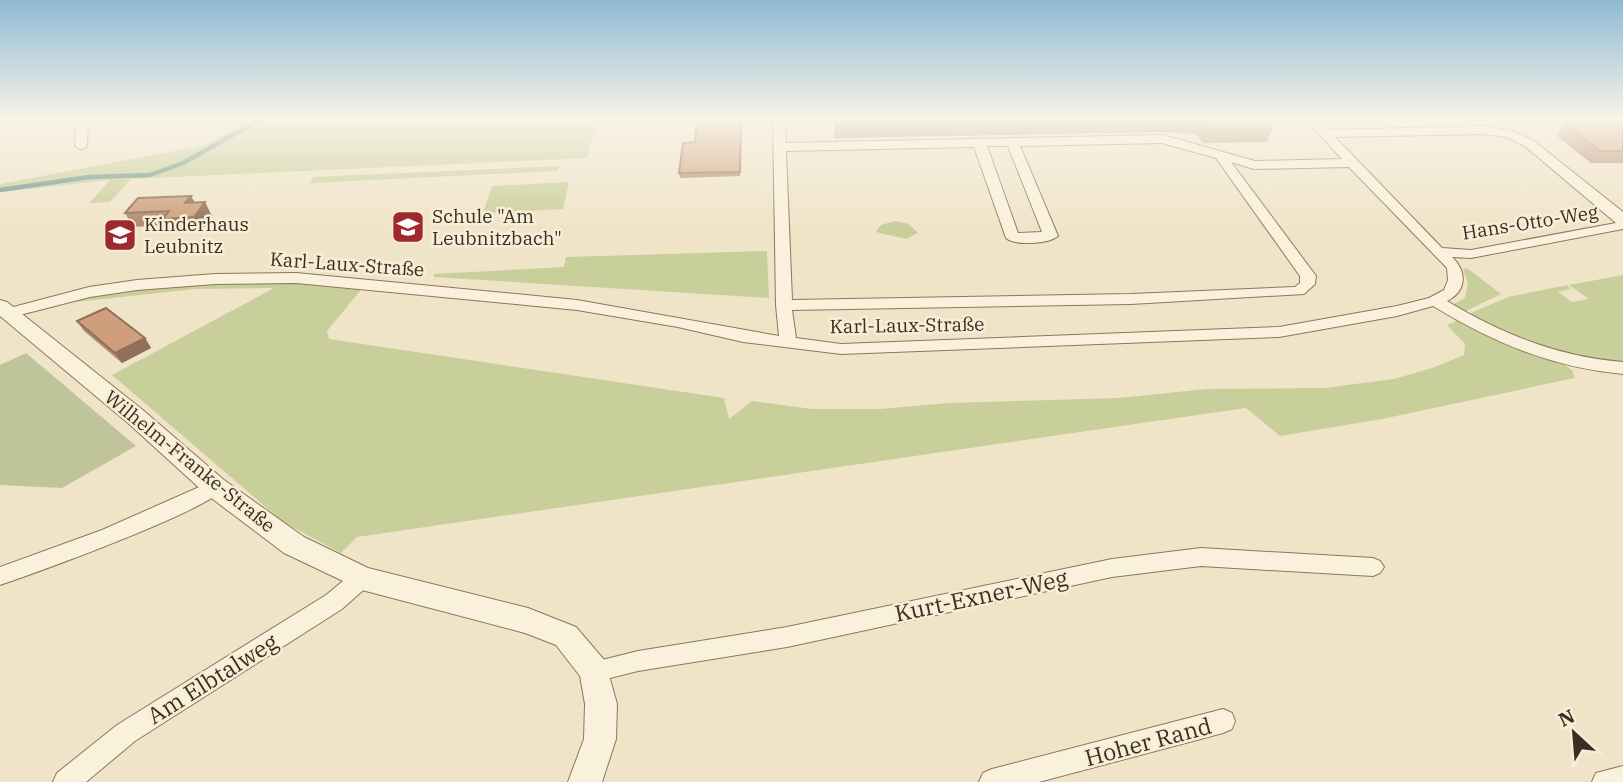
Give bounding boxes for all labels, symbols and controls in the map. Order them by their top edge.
street label: Hans-Otto-Weg [1460,199,1600,245]
place label: Schule "Am Leubnitzbach" [432,204,562,250]
school or university icon: Schule "Am Leubnitzbach" [389,208,427,246]
place label: Kinderhaus Leubnitz [144,212,249,258]
school or university icon: Kinderhaus Leubnitz [101,216,139,254]
street label: Karl-Laux-Straße [269,247,425,281]
street label: Karl-Laux-Straße [830,312,984,338]
street label: Wilhelm-Franke-Straße [100,385,280,537]
street label: Kurt-Exner-Weg [892,562,1071,628]
street label: Am Elbtalweg [141,626,283,730]
north arrow [1539,698,1609,768]
text: N [1555,704,1579,732]
street label: Hoher Rand [1081,710,1215,772]

